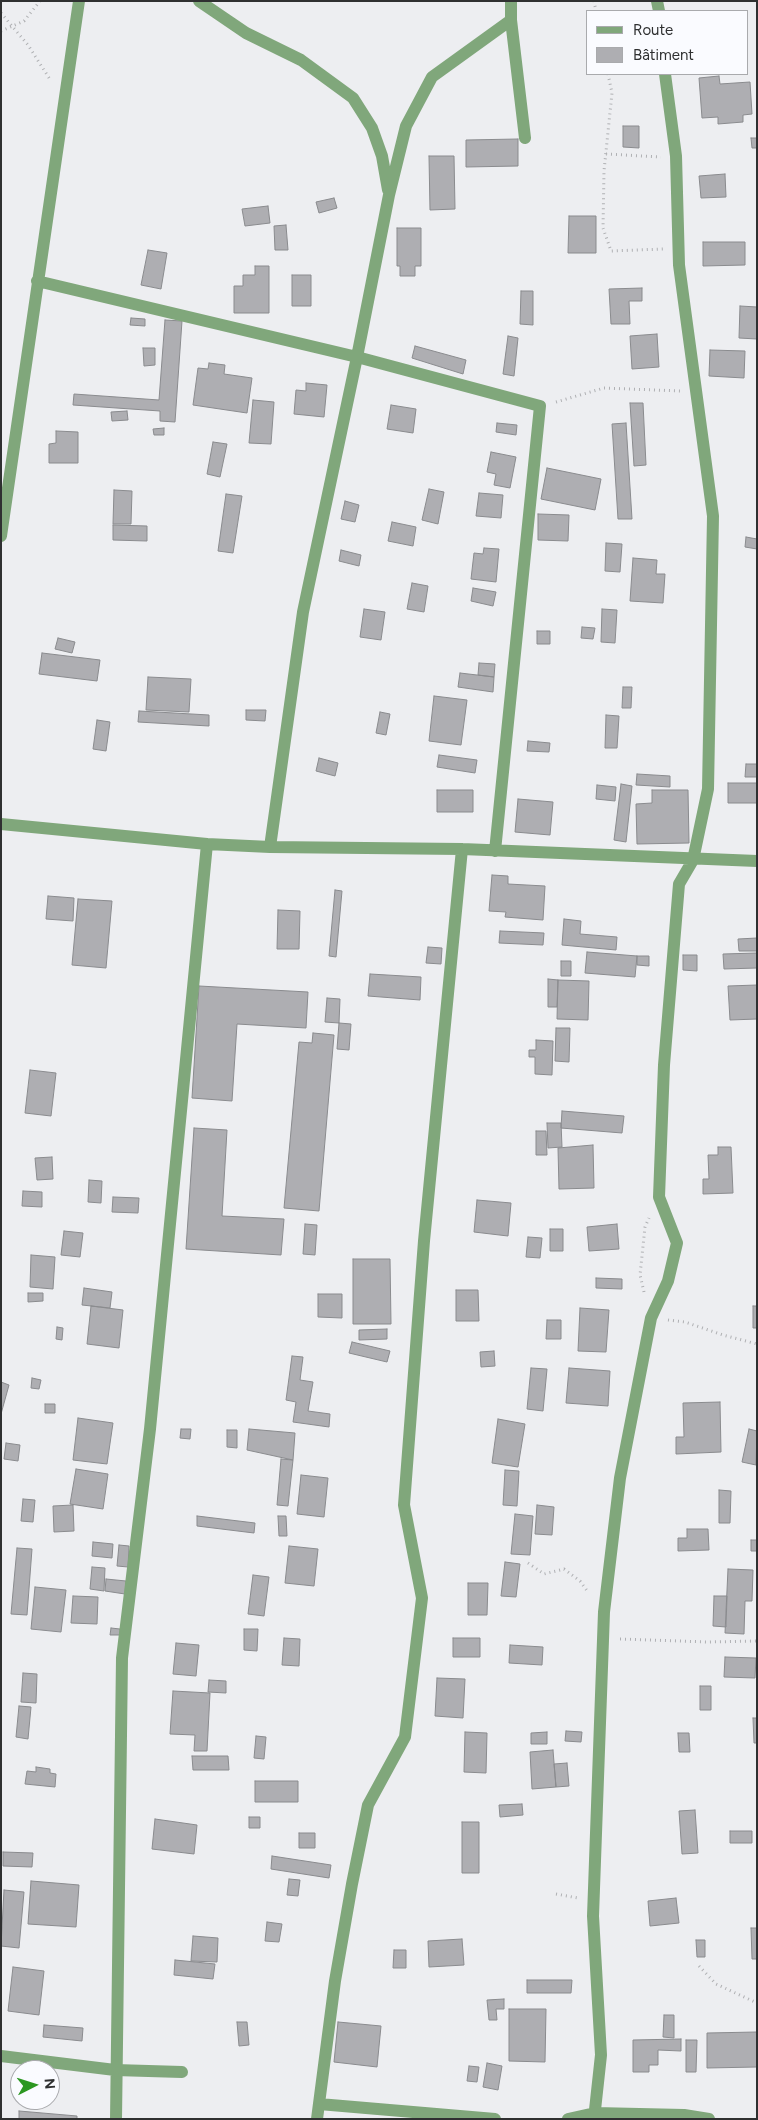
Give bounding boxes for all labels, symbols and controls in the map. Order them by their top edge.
legend [586,10,748,75]
text: Route [633,21,673,39]
text: Bâtiment [633,46,694,64]
north arrow [10,2060,60,2110]
text: N [41,2078,58,2090]

